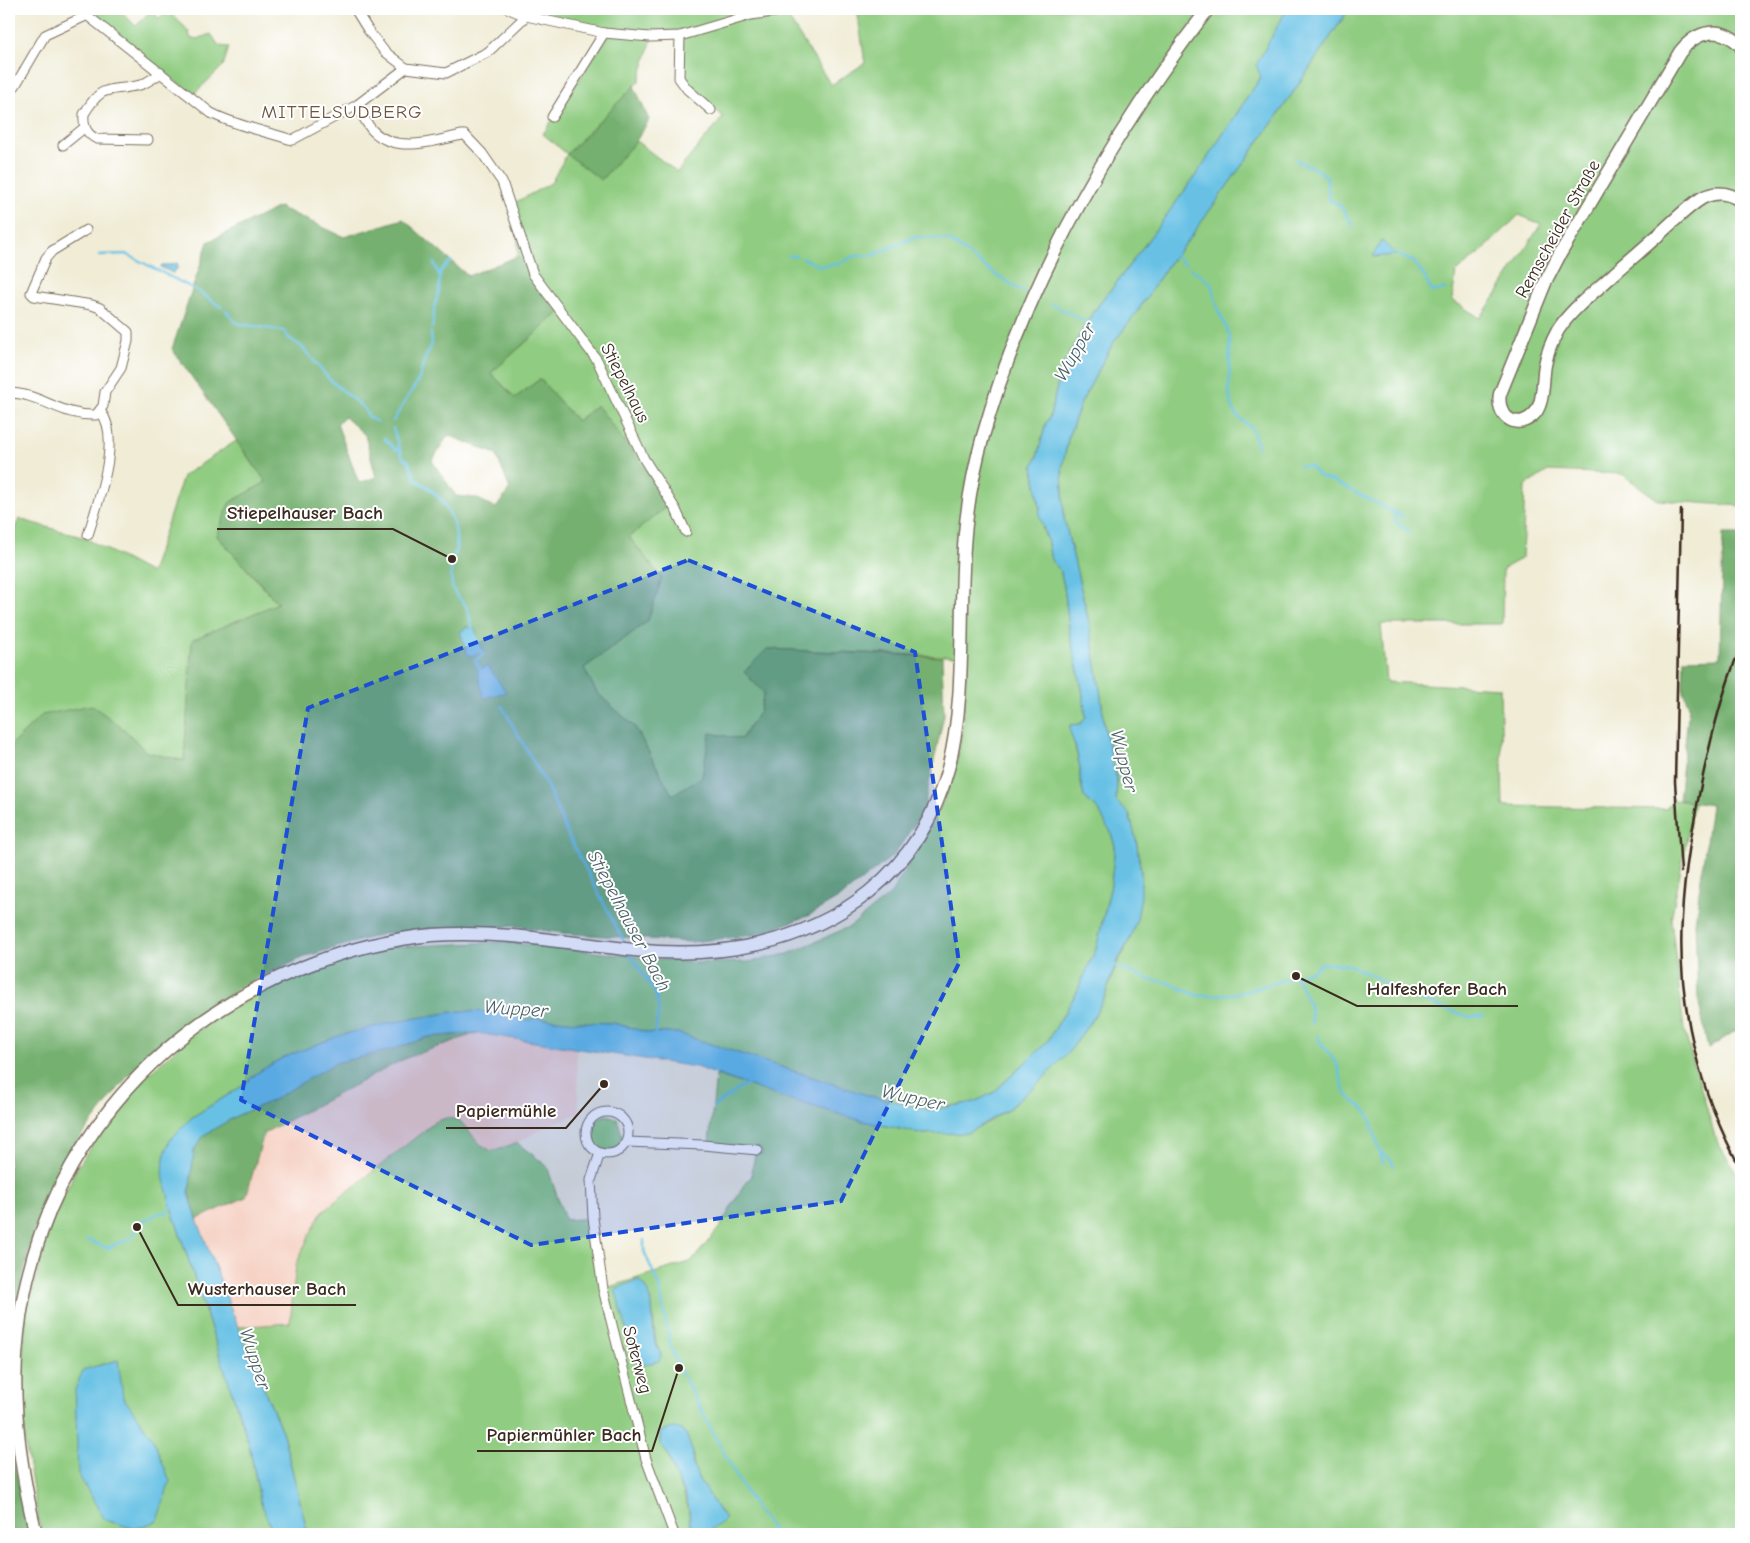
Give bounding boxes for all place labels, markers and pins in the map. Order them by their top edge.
callout: Stiepelhauser Bach [217,495,393,529]
callout: Halfeshofer Bach [1357,972,1518,1006]
callout: Papiermühle [446,1094,566,1128]
callout: Wusterhauser Bach [178,1271,356,1305]
callout: Papiermühler Bach [477,1417,652,1451]

